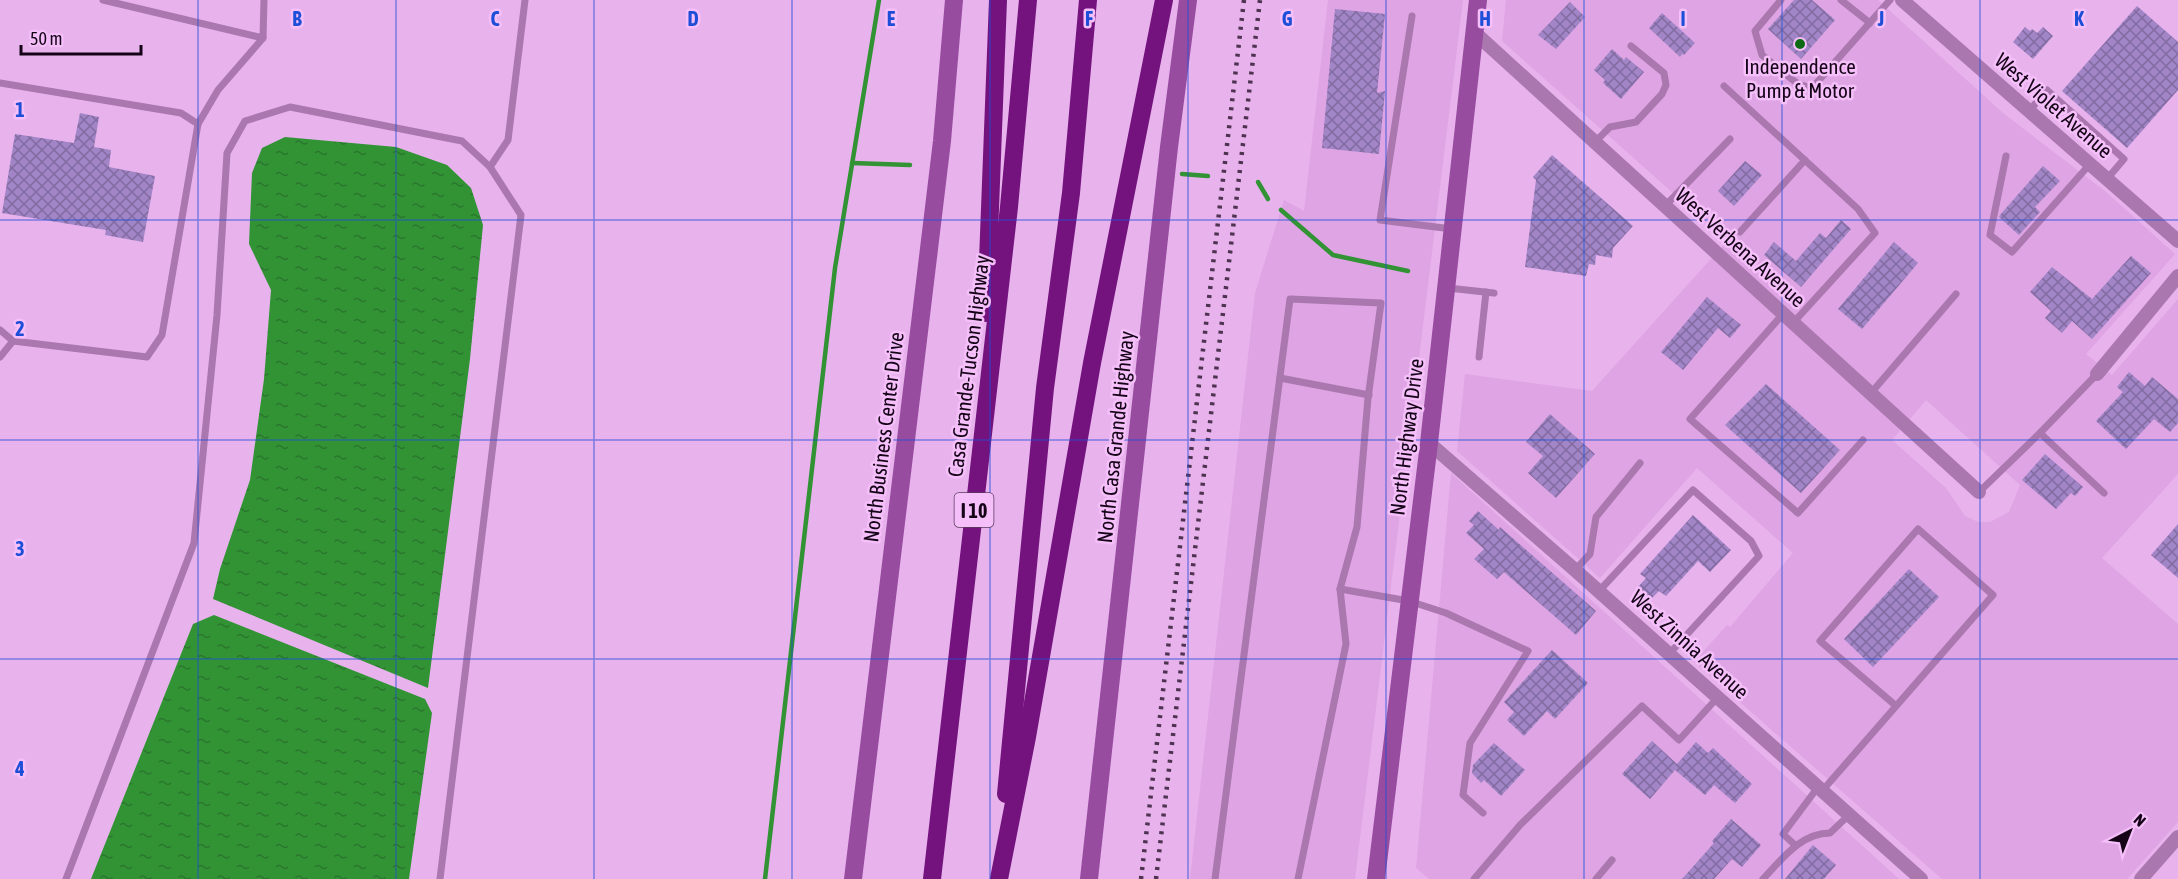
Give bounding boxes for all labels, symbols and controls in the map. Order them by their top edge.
text: B [292,7,302,30]
text: C [491,7,500,30]
text: D [687,7,699,30]
text: E [887,7,896,30]
text: F [1085,7,1093,30]
text: G [1282,7,1293,30]
text: H [1479,7,1491,30]
text: I [1680,7,1686,30]
text: J [1877,7,1884,30]
text: K [2074,7,2084,30]
scale bar [21,18,141,56]
text: 50 m [30,28,62,49]
marker: Independence Pump & Motor [1793,37,1807,51]
street label: West Violet Avenue [1991,48,2117,162]
place label: Independence Pump & Motor [1744,54,1856,102]
text: 1 [15,98,25,121]
street label: West Verbena Avenue [1671,182,1811,312]
street label: Casa Grande-Tucson Highway [942,253,994,478]
text: 2 [15,317,25,340]
street label: North Casa Grande Highway [1092,330,1138,544]
street label: North Business Center Drive [858,331,908,543]
street label: North Highway Drive [1384,357,1428,517]
road number: I 10 [954,493,994,527]
text: 3 [15,537,25,560]
street label: West Zinnia Avenue [1626,585,1754,703]
text: 4 [14,757,25,780]
north arrow [2100,801,2160,861]
text: N [2131,810,2150,830]

